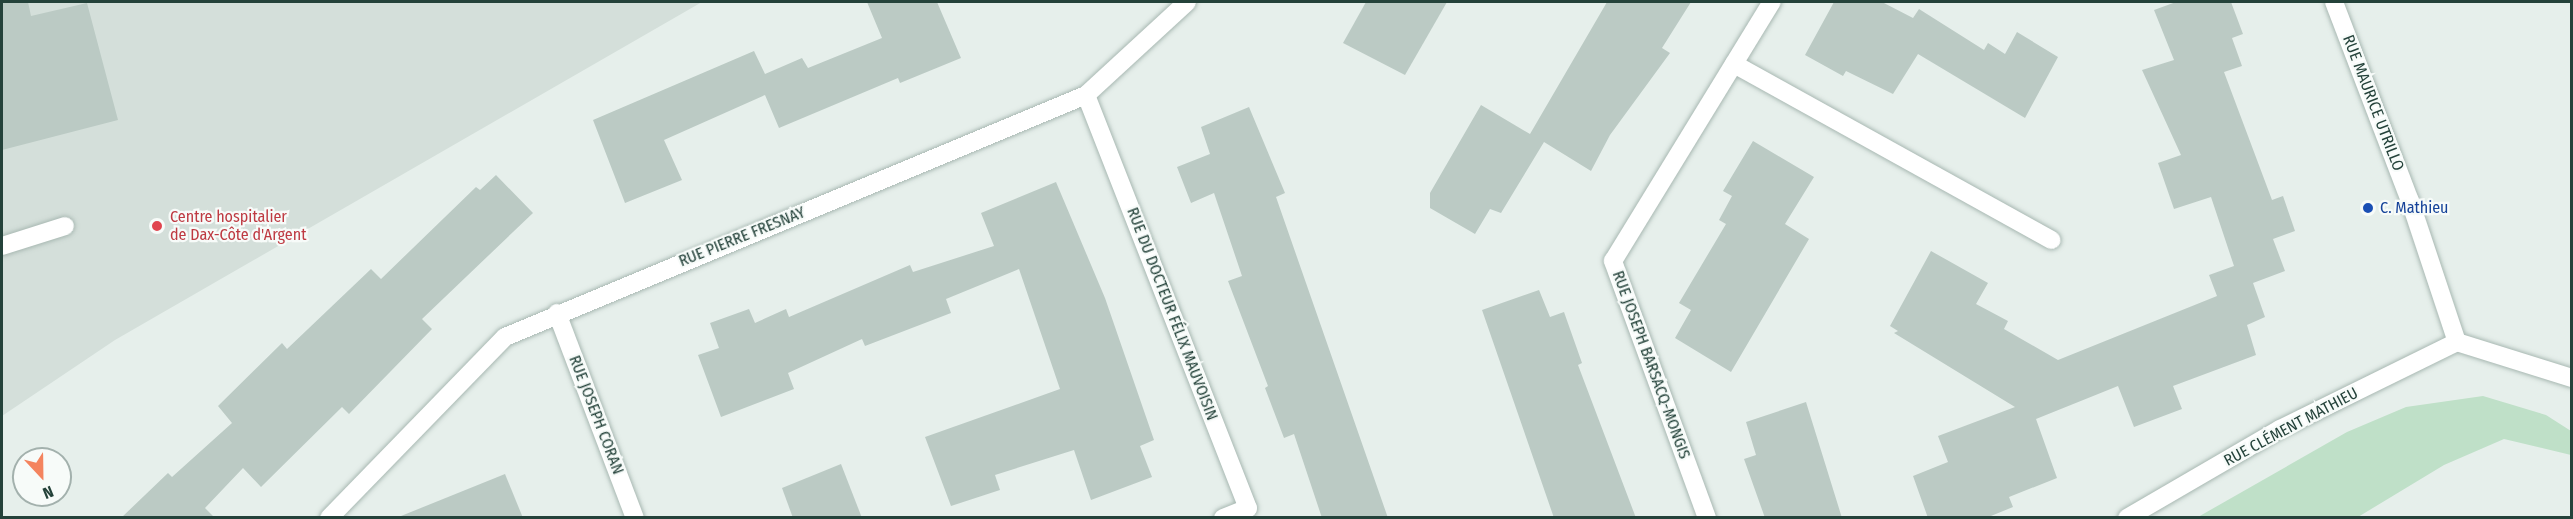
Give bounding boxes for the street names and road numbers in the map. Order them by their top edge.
street label: RUE MAURICE UTRILLO [2338,32,2408,174]
street label: RUE PIERRE FRESNAY [676,203,808,271]
street label: RUE DU DOCTEUR FÉLIX MAUVOISIN [1122,205,1222,423]
street label: RUE JOSEPH BARSACQ-MONGIS [1608,268,1694,462]
street label: RUE JOSEPH CORAN [565,353,627,477]
street label: RUE CLÉMENT MATHIEU [2221,384,2361,470]

